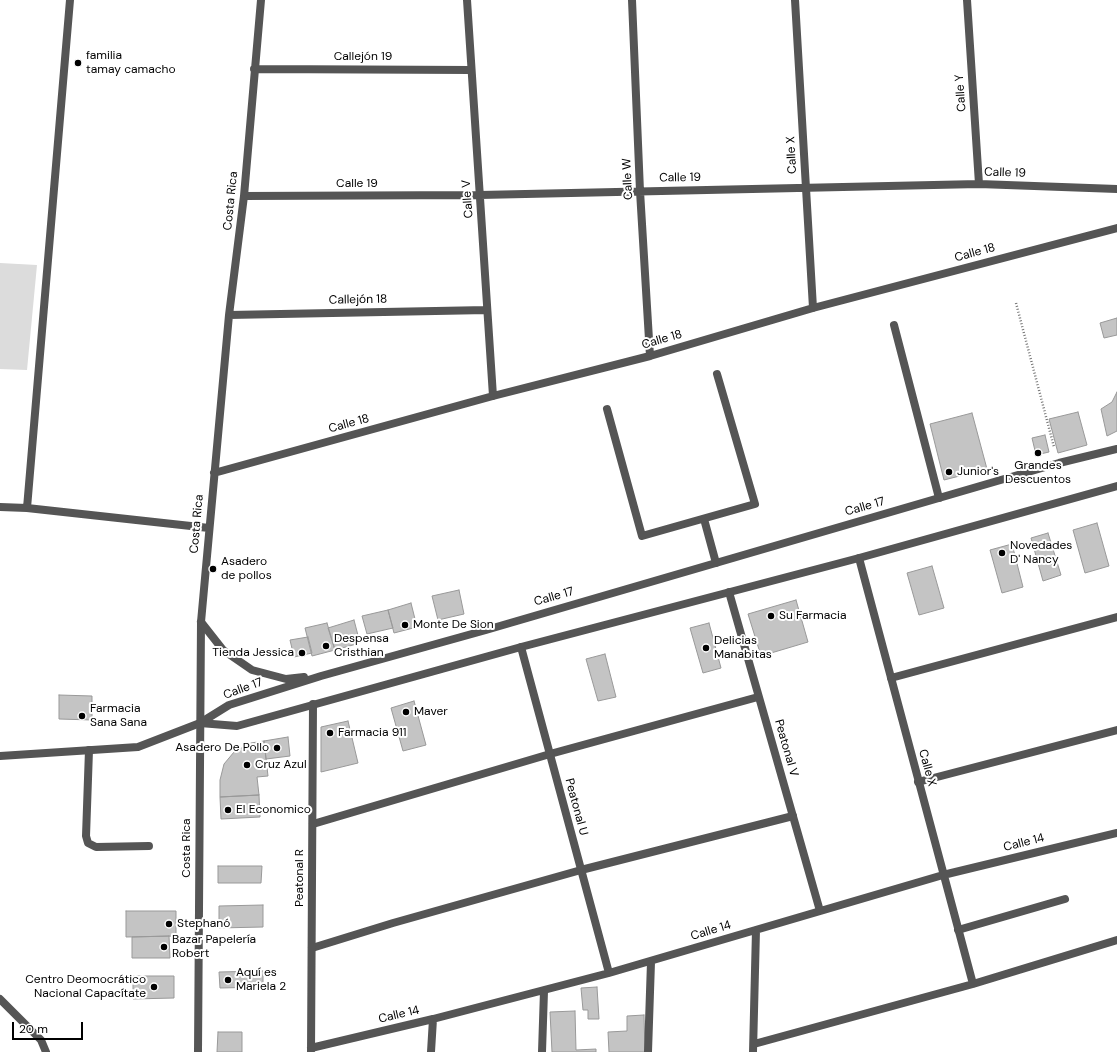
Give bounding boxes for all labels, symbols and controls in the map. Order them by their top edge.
place label: familia tamay camacho [86,49,176,77]
street label: Callejón 19 [334,50,392,64]
marker: familia tamay camacho [73,58,83,68]
street label: Calle Y [953,74,969,112]
street label: Calle X [784,136,800,174]
street label: Calle W [620,158,636,200]
street label: Calle 19 [984,165,1026,181]
street label: Calle 19 [659,170,701,186]
street label: Costa Rica [221,171,241,231]
street label: Calle 19 [336,177,378,191]
street label: Calle V [459,179,477,219]
street label: Calle 18 [953,241,997,265]
street label: Callejón 18 [329,292,387,308]
street label: Calle 18 [640,327,684,353]
street label: Calle 18 [327,412,371,436]
marker: Grandes Descuentos [1033,448,1043,458]
place label: Grandes Descuentos [1005,459,1071,487]
place label: Junior's [957,465,999,479]
marker: Junior's [944,467,954,477]
street label: Costa Rica [187,494,207,554]
street label: Calle 17 [843,494,887,520]
place label: Novedades D' Nancy [1010,539,1072,567]
marker: Novedades D' Nancy [997,548,1007,558]
place label: Asadero de pollos [221,555,272,583]
marker: Asadero de pollos [208,564,218,574]
street label: Calle 17 [532,584,576,610]
place label: Su Farmacia [779,609,846,623]
marker: Su Farmacia [766,611,776,621]
place label: Monte De Sion [413,618,494,632]
marker: Monte De Sion [400,620,410,630]
place label: Despensa Cristhian [334,632,389,660]
place label: Delicias Manabitas [714,634,772,662]
marker: Despensa Cristhian [321,641,331,651]
marker: Delicias Manabitas [701,643,711,653]
place label: Tienda Jessica [212,646,294,660]
marker: Tienda Jessica [297,648,307,658]
street label: Calle 17 [221,675,265,703]
place label: Farmacia Sana Sana [90,702,147,730]
place label: Maver [414,705,448,719]
marker: Maver [401,707,411,717]
marker: Farmacia Sana Sana [77,711,87,721]
street label: Peatonal V [771,718,801,778]
place label: Farmacia 911 [338,726,406,740]
marker: Farmacia 911 [325,728,335,738]
place label: Asadero De Pollo [175,741,269,755]
marker: Asadero De Pollo [272,743,282,753]
street label: Calle X [915,748,939,788]
place label: Cruz Azul [255,758,307,772]
marker: Cruz Azul [242,760,252,770]
street label: Peatonal U [561,777,591,837]
place label: El Economico [236,803,311,817]
marker: El Economico [223,805,233,815]
street label: Costa Rica [180,818,194,878]
street label: Calle 14 [1002,831,1046,855]
street label: Peatonal R [293,849,307,907]
place label: Stephanó [177,917,230,931]
street label: Calle 14 [689,918,733,944]
marker: Stephanó [164,919,174,929]
place label: Bazar Papelería Robert [172,933,256,961]
marker: Bazar Papelería Robert [159,942,169,952]
place label: Aquí es Mariela 2 [236,966,286,994]
place label: Centro Deomocrático Nacional Capacítate [25,973,146,1001]
marker: Aquí es Mariela 2 [223,975,233,985]
marker: Centro Deomocrático Nacional Capacítate [149,982,159,992]
street label: Calle 14 [377,1003,421,1027]
scale bar [14,1014,85,1040]
text: 20 m [19,1021,48,1037]

